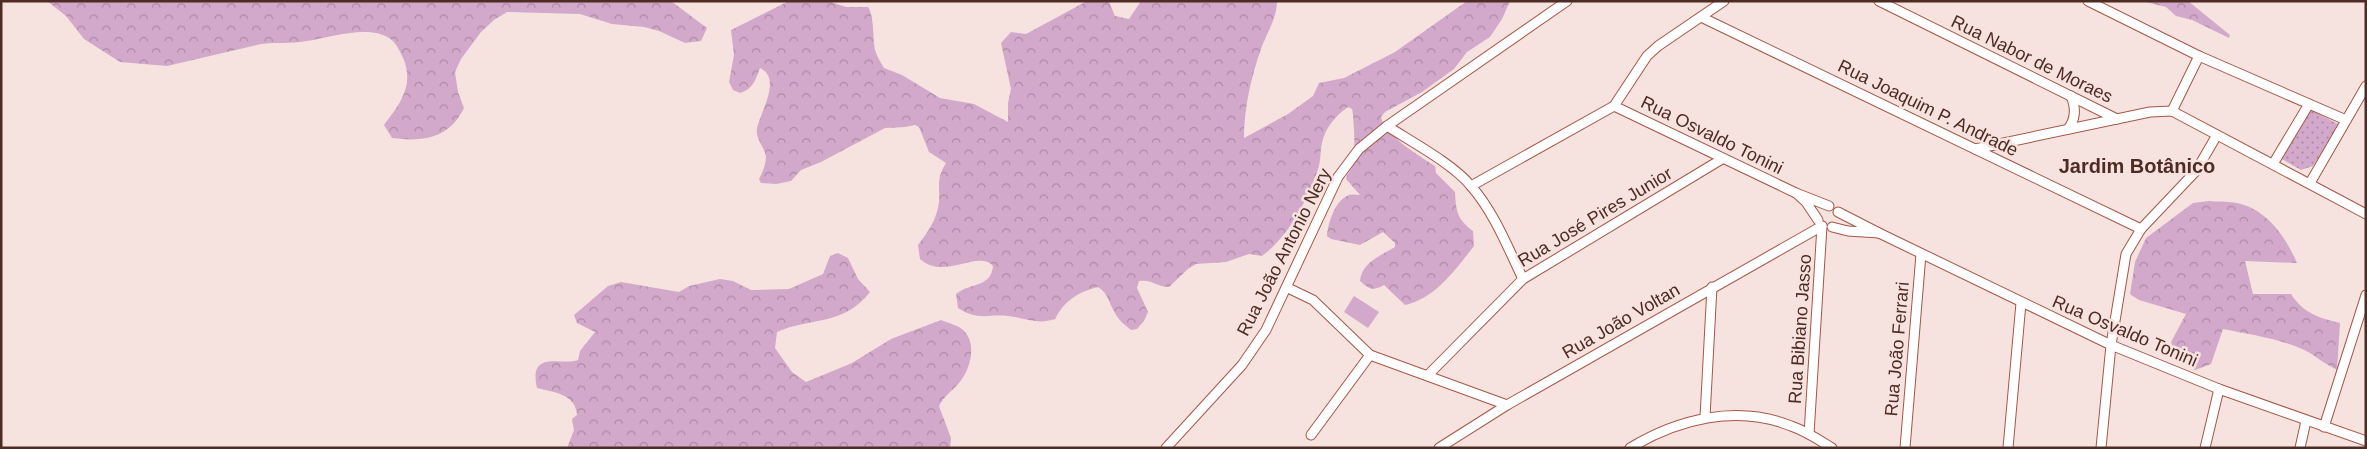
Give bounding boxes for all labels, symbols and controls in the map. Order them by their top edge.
street label: Rua Nabor de Moraes [1948,11,2116,107]
street label: Rua Joaquim P. Andrade [1835,56,2021,160]
street label: Rua Osvaldo Tonini [1638,92,1786,178]
district label: Jardim Botânico [2059,155,2215,177]
street label: Rua José Pires Junior [1514,163,1676,271]
street label: Rua João Antonio Nery [1233,165,1335,339]
street label: Rua Bibiano Jasso [1785,253,1815,405]
street label: Rua João Voltan [1559,279,1683,363]
street label: Rua João Ferrari [1881,281,1913,417]
street label: Rua Osvaldo Tonini [2049,291,2201,371]

